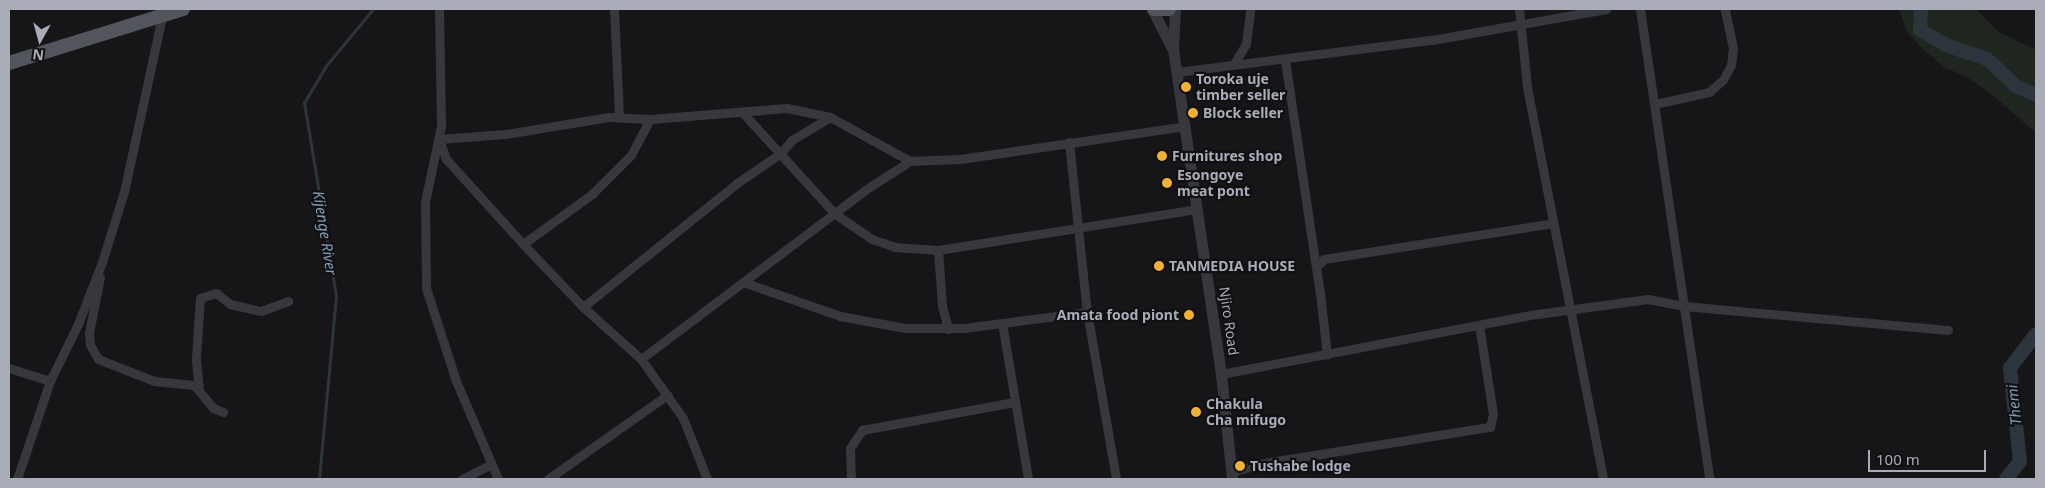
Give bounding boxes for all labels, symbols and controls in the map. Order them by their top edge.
north arrow [15,15,65,65]
text: N [31,45,45,66]
place label: Toroka uje timber seller [1196,71,1285,104]
marker: Toroka uje timber seller [1180,81,1192,93]
place label: Block seller [1203,105,1283,121]
marker: Block seller [1187,107,1199,119]
place label: Furnitures shop [1172,148,1282,164]
marker: Furnitures shop [1156,150,1168,162]
place label: Esongoye meat pont [1177,167,1250,200]
marker: Esongoye meat pont [1161,177,1173,189]
water label: Kijenge River [309,189,341,277]
place label: TANMEDIA HOUSE [1169,258,1295,274]
marker: TANMEDIA HOUSE [1153,260,1165,272]
street label: Njiro Road [1216,286,1242,356]
place label: Amata food piont [1057,307,1179,323]
marker: Amata food piont [1183,309,1195,321]
water label: Themi [2003,384,2025,426]
place label: Chakula Cha mifugo [1206,396,1286,428]
marker: Chakula Cha mifugo [1190,406,1202,418]
scale bar [1870,440,1988,472]
text: 100 m [1876,449,1920,469]
place label: Tushabe lodge [1250,458,1351,474]
marker: Tushabe lodge [1234,460,1246,472]

